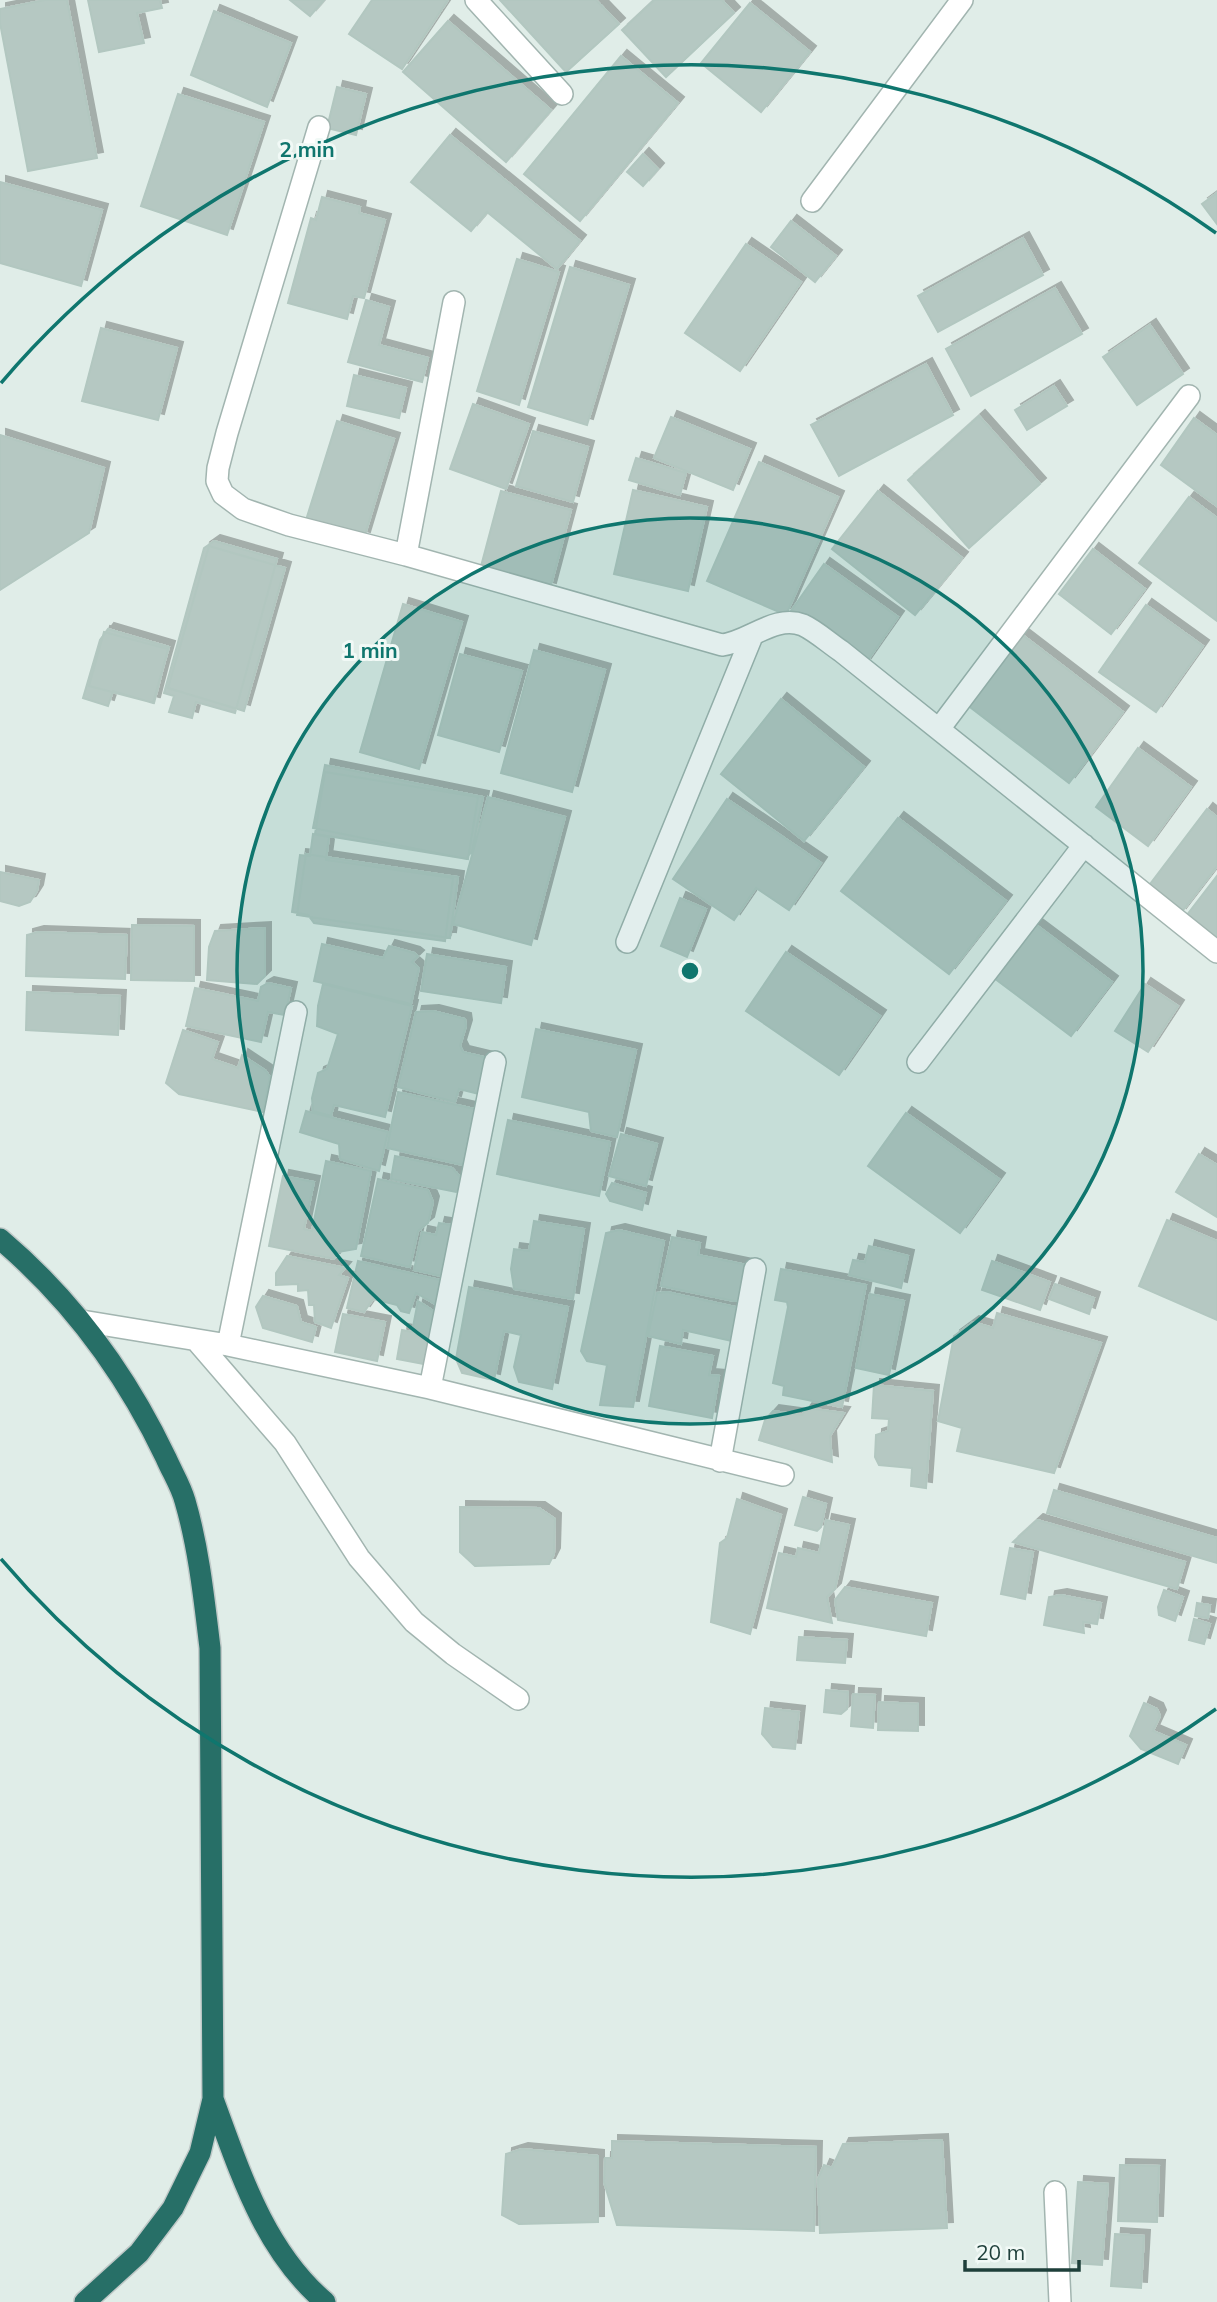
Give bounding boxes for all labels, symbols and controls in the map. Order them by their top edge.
text: 2 min [279,136,335,162]
text: 1 min [342,637,398,663]
centre of rings [678,959,702,983]
scale bar [965,2228,1079,2272]
text: 20 m [976,2239,1025,2265]

